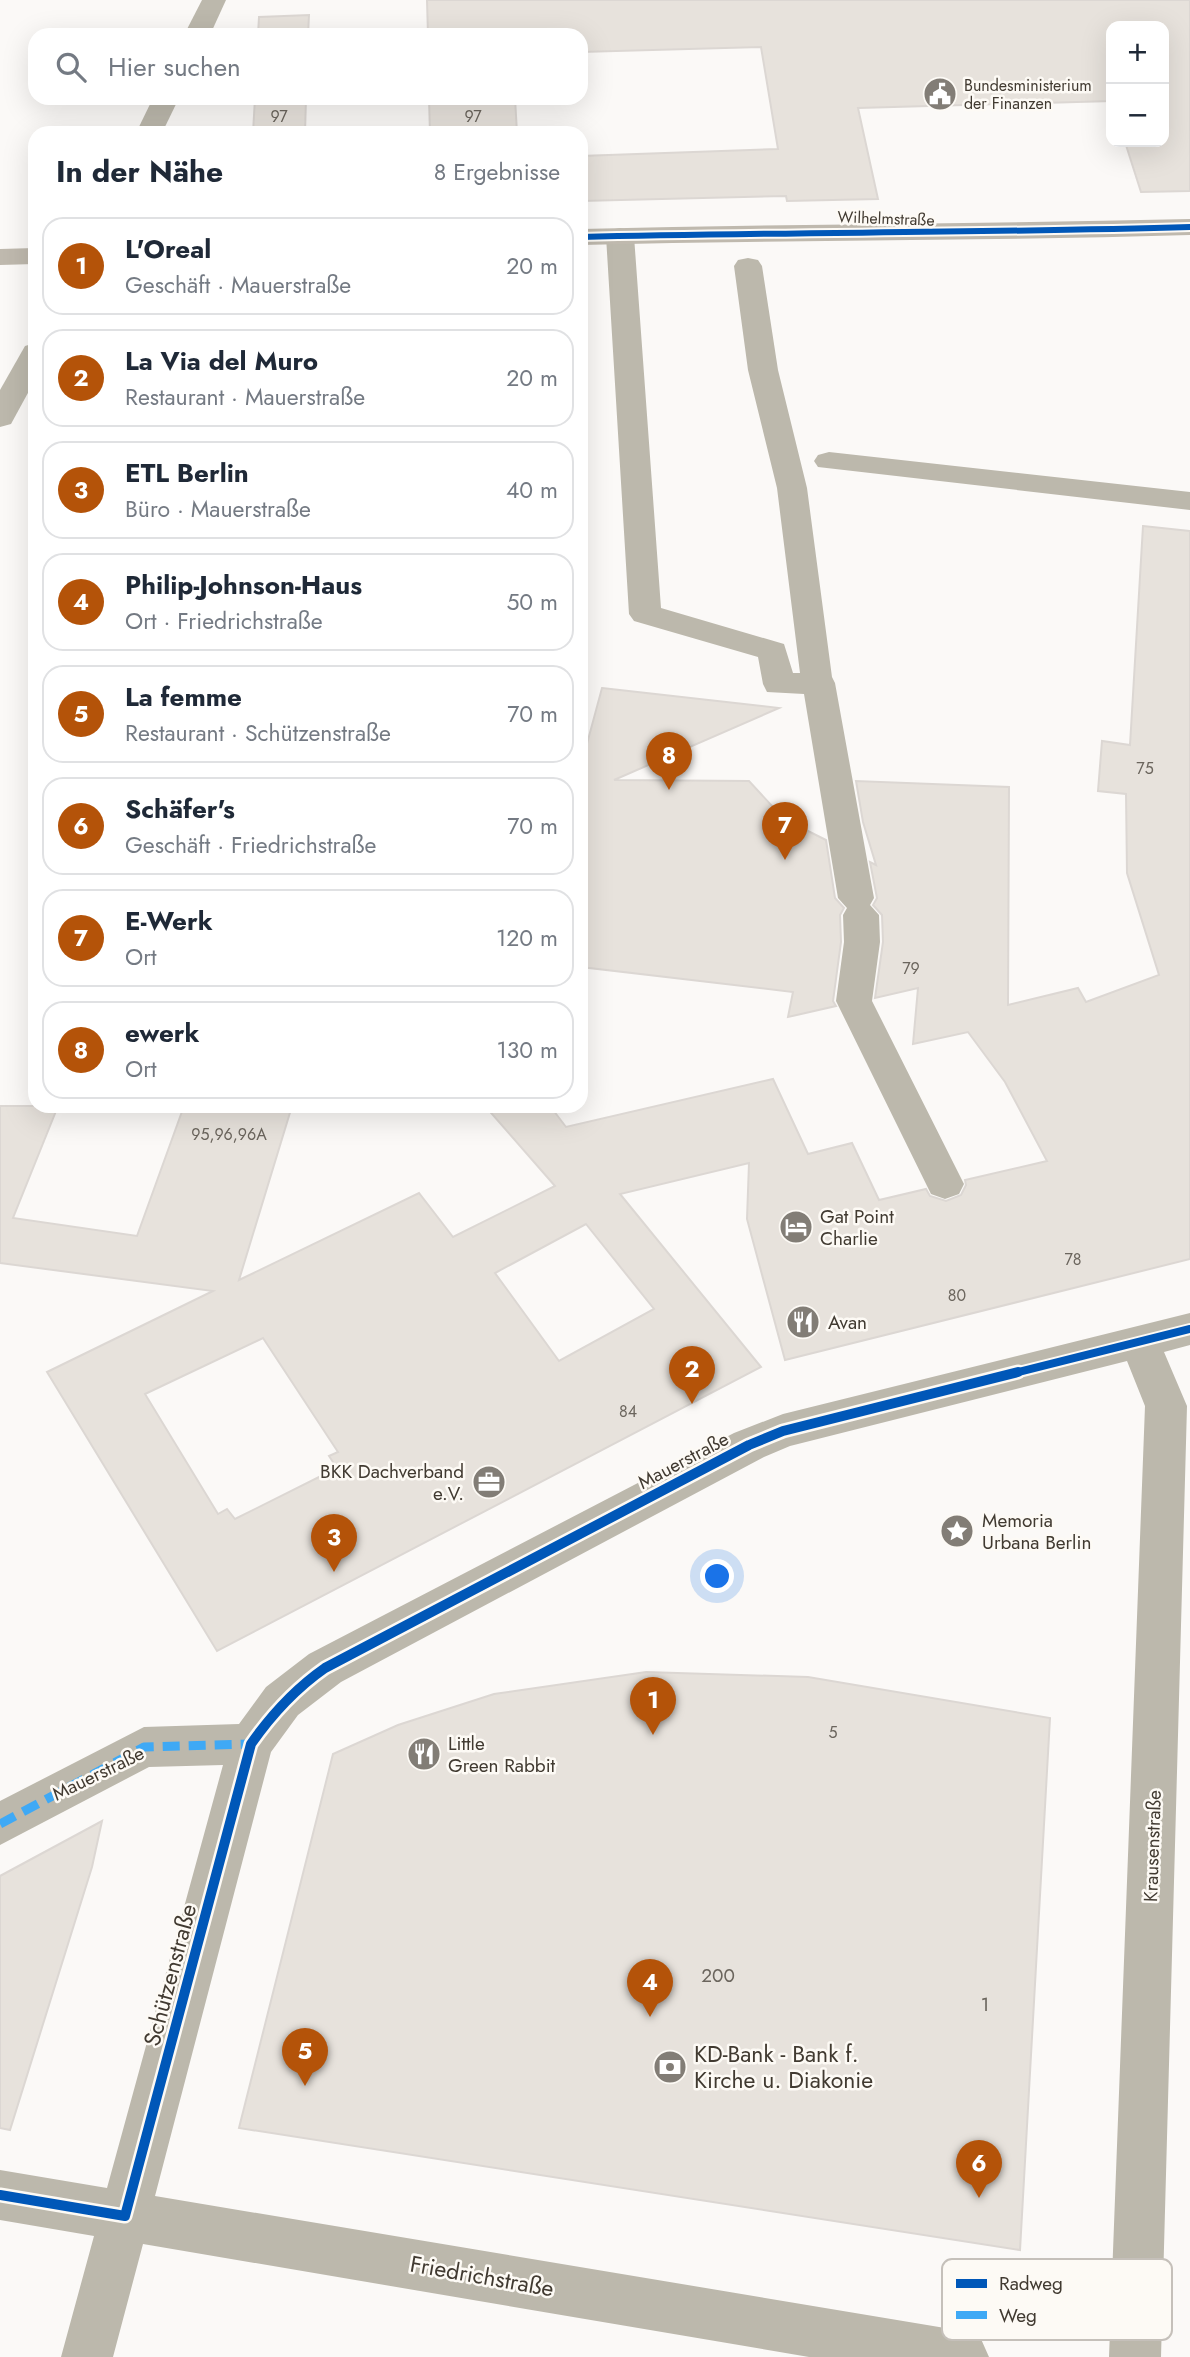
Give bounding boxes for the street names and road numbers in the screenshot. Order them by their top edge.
street label: Wilhelmstraße [837,205,935,232]
street label: Mauerstraße [633,1425,734,1496]
street label: Mauerstraße [48,1739,149,1807]
street label: Krausenstraße [1137,1789,1168,1903]
street label: Schützenstraße [135,1900,205,2050]
street label: Friedrichstraße [407,2247,557,2305]

